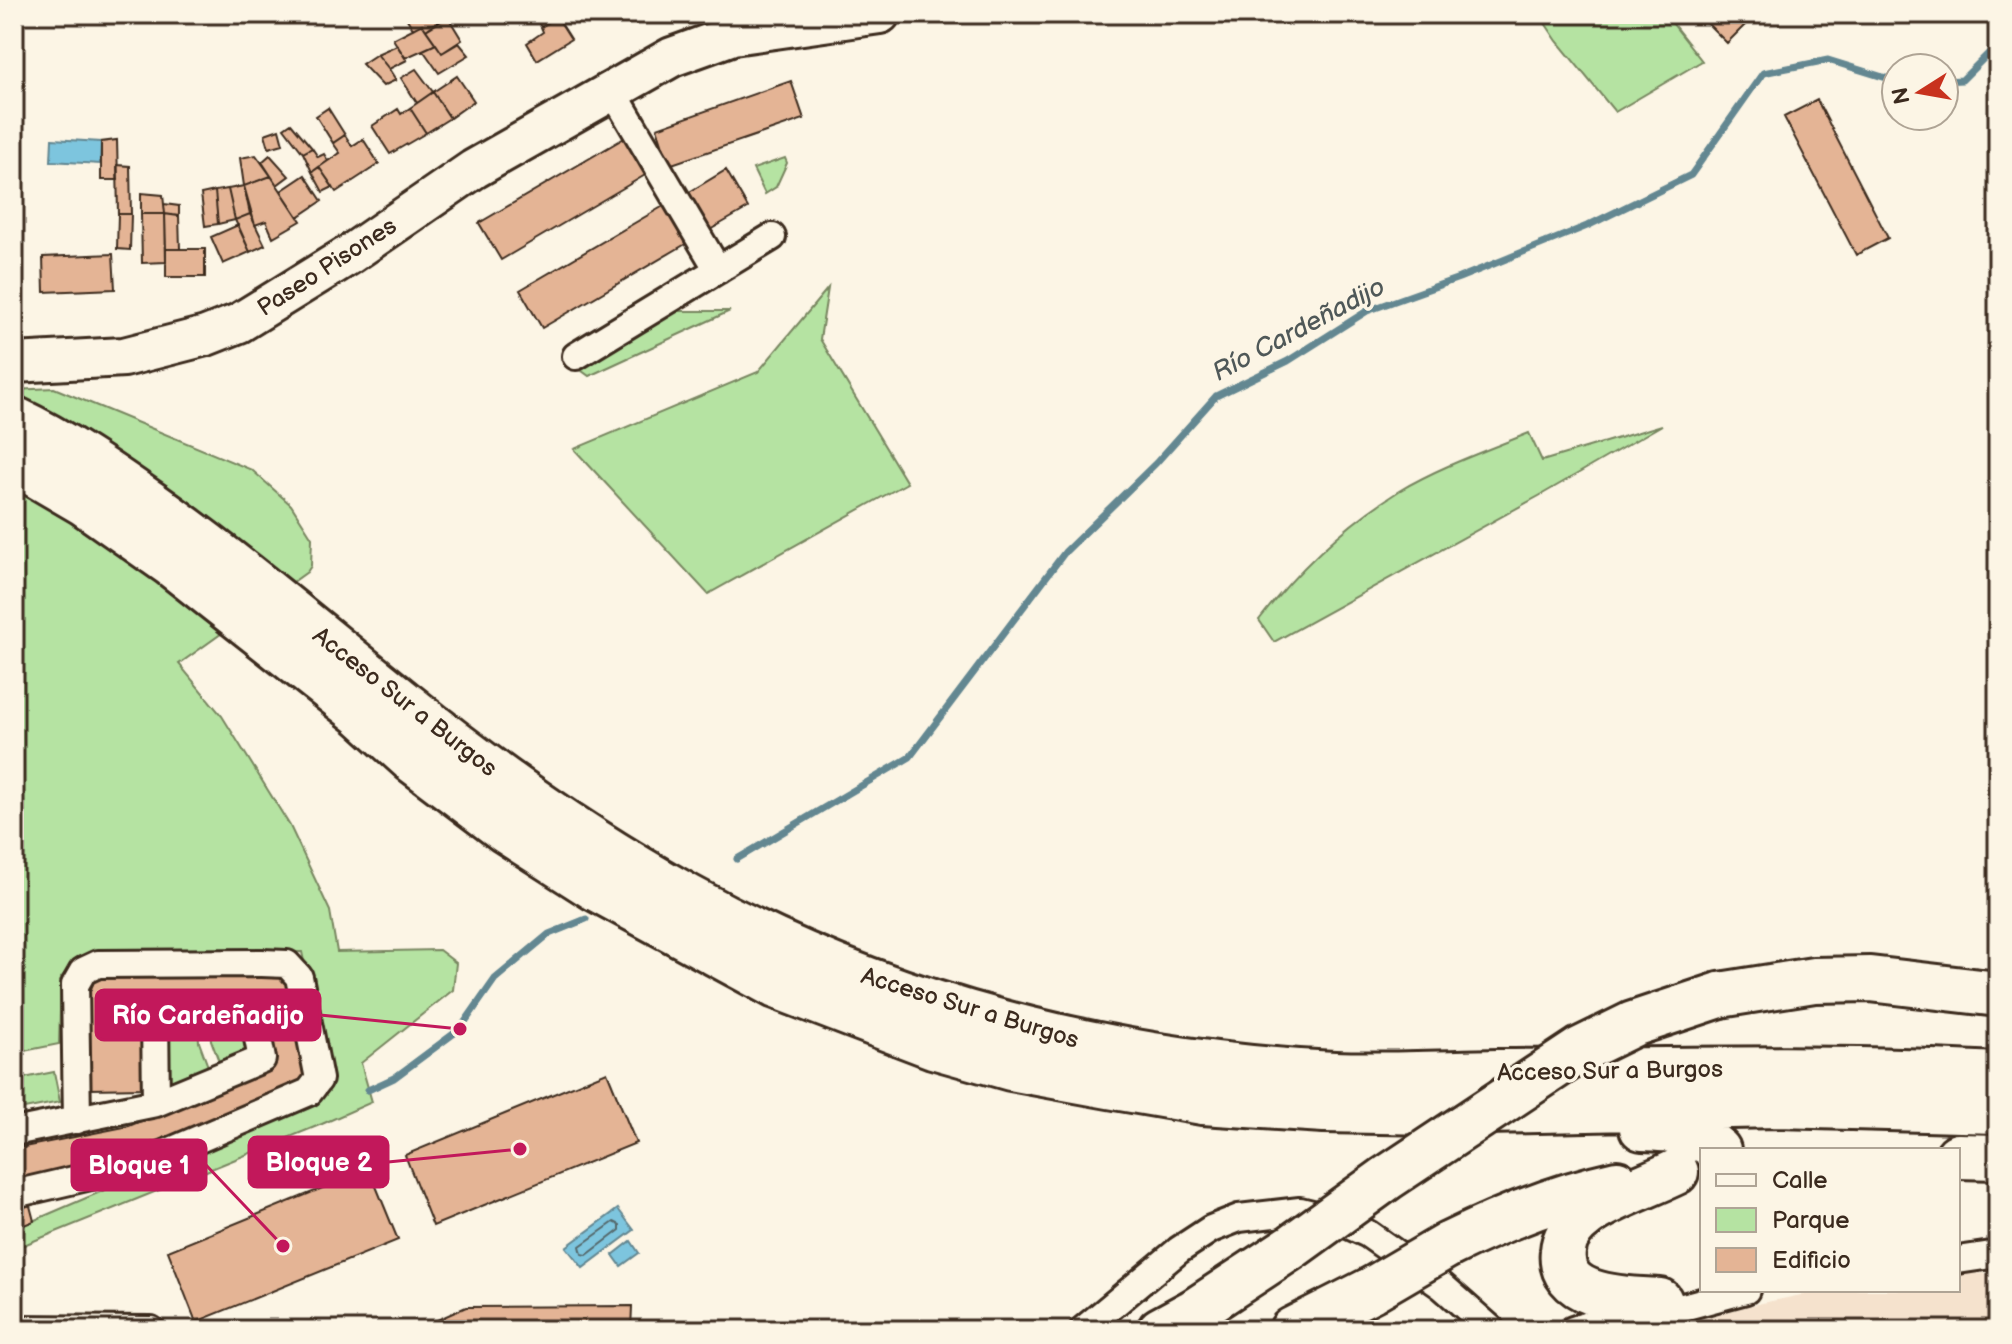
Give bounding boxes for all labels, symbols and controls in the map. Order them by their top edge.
north arrow [1880,52,1960,132]
text: N [1887,85,1917,106]
street label: Paseo Pisones [252,211,402,323]
water label: Río Cardeñadijo [1208,272,1390,388]
street label: Acceso Sur a Burgos [307,621,503,783]
street label: Acceso Sur a Burgos [858,961,1082,1055]
callout: Río Cardeñadijo [96,990,320,1040]
text: Río Cardeñadijo [112,1001,304,1032]
street label: Acceso Sur a Burgos [1497,1055,1723,1087]
callout: Bloque 2 [249,1137,388,1187]
callout: Bloque 1 [72,1140,206,1190]
text: Bloque 2 [266,1148,373,1179]
legend [1700,1148,1960,1292]
text: Bloque 1 [88,1151,190,1182]
text: Calle [1772,1166,1827,1195]
text: Parque [1772,1206,1850,1235]
text: Edificio [1772,1246,1851,1275]

